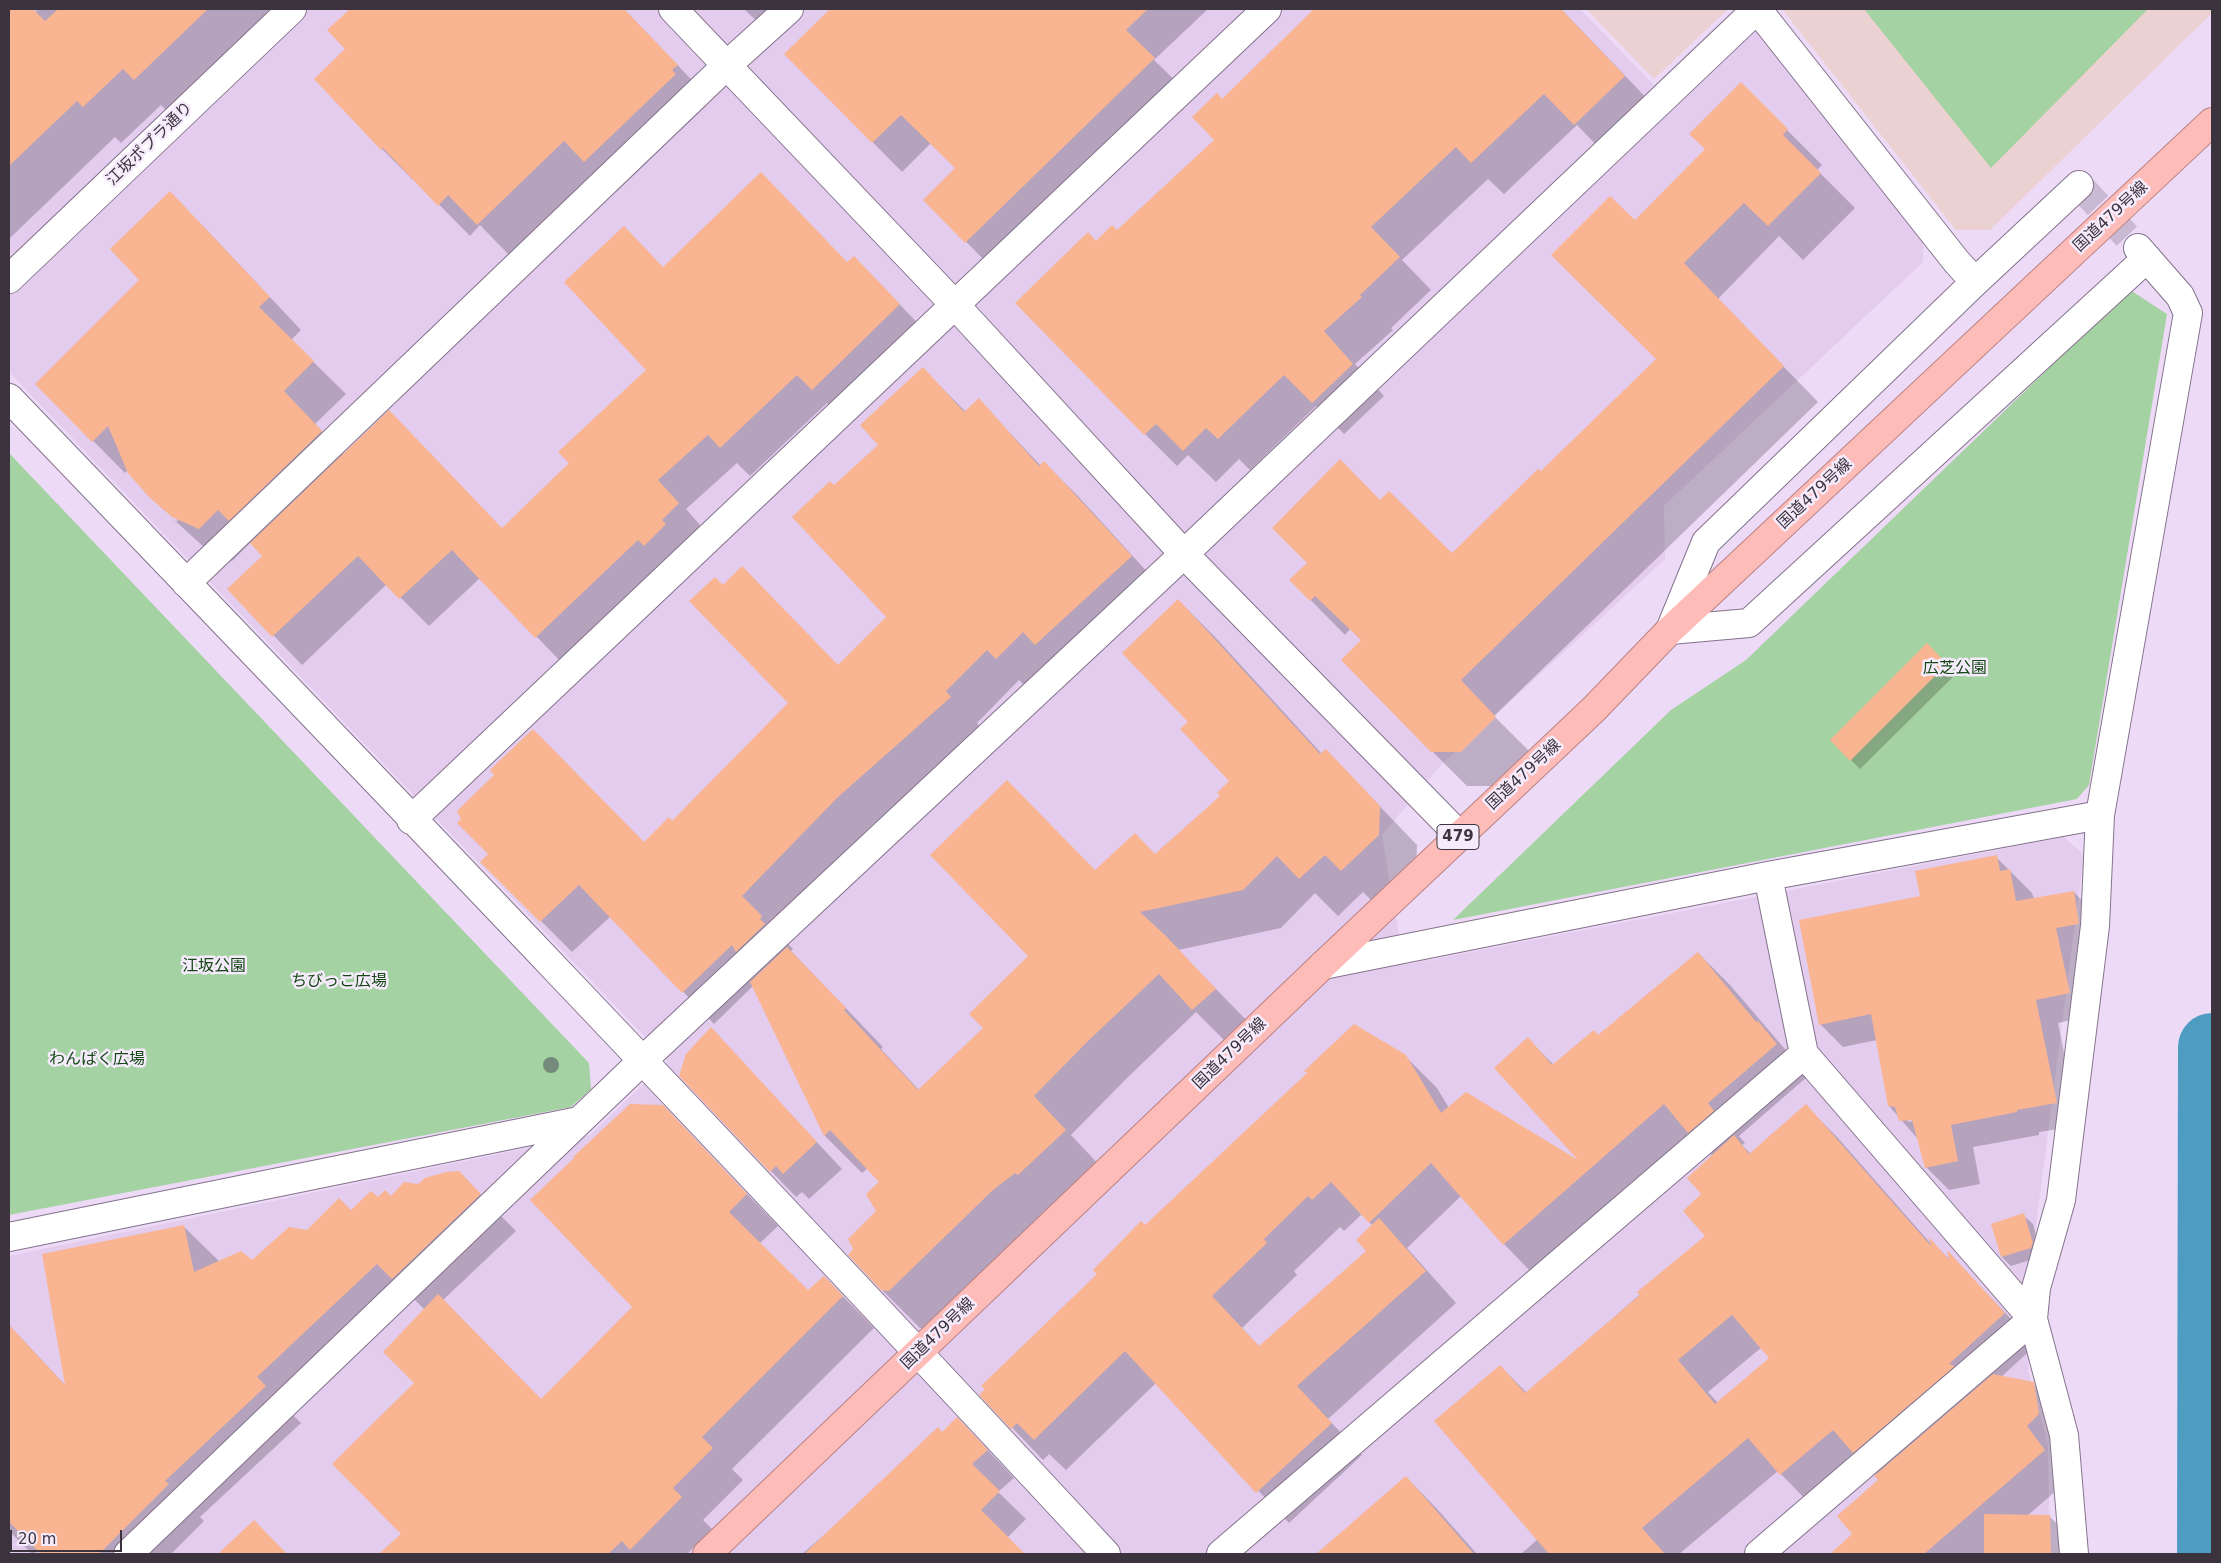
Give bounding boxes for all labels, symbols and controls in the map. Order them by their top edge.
street label: 江坂ポプラ通り [103,98,197,190]
street label: 国道479号線 [2070,178,2152,256]
street label: 国道479号線 [1774,455,1856,533]
park label: 広芝公園 [1923,659,1987,679]
street label: 国道479号線 [1483,736,1565,814]
road number: 479 [1437,824,1479,850]
park label: 江坂公園 [182,957,246,977]
park label: ちびっこ広場 [291,972,387,992]
street label: 国道479号線 [1189,1014,1271,1094]
park label: わんぱく広場 [49,1050,145,1070]
street label: 国道479号線 [897,1294,979,1374]
scale bar [12,1520,125,1552]
text: 20 m [18,1530,56,1548]

